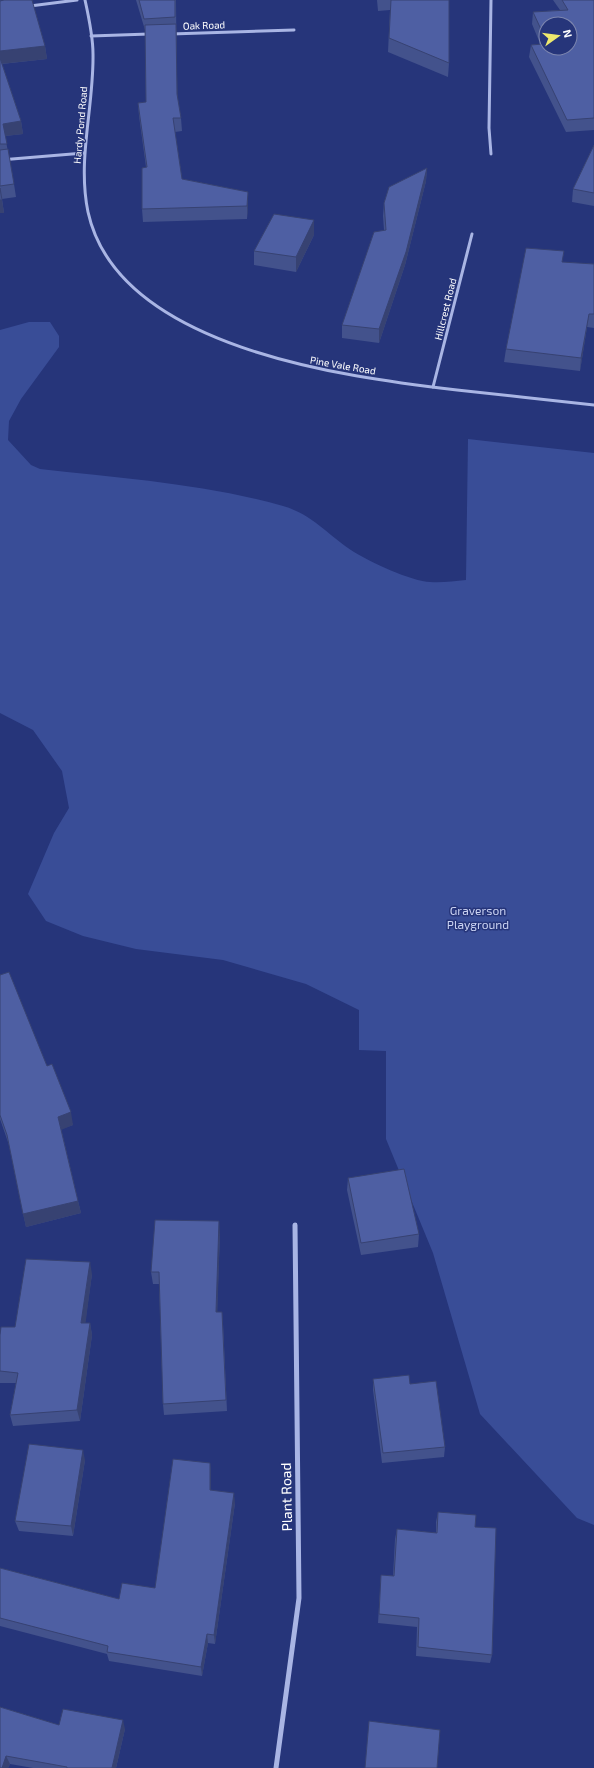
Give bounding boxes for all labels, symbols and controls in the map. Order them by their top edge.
north arrow [538,16,578,56]
street label: Oak Road [183,18,225,32]
text: N [561,28,575,39]
street label: Hardy Pond Road [71,86,89,164]
street label: Hillcrest Road [432,277,458,341]
street label: Pine Vale Road [309,353,377,377]
park label: Graverson Playground [447,903,509,931]
street label: Plant Road [277,1462,295,1532]

